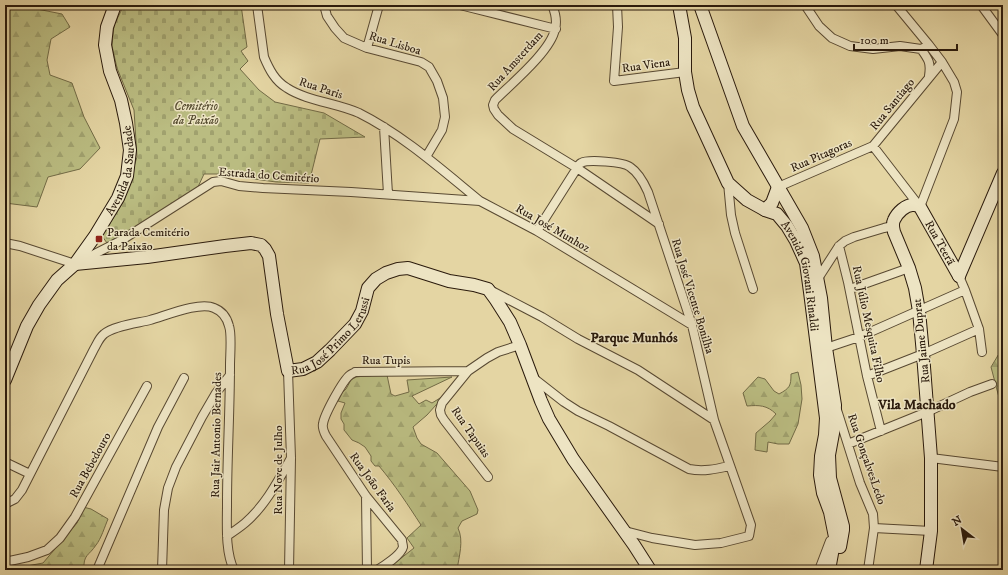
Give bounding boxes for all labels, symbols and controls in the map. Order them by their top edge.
scale bar [854,26,957,52]
street label: Rua Lisboa [367,28,424,59]
street label: Rua Amsterdam [485,28,546,94]
text: 100 m [860,33,889,48]
street label: Rua Viena [621,55,672,76]
street label: Rua Paris [297,74,345,103]
street label: Rua Santiago [867,75,918,133]
park label: Cemitério da Paixão [172,99,219,128]
street label: Avenida da Saudade [102,124,138,218]
street label: Rua Pitagoras [788,135,854,176]
street label: Estrada do Cemitério [218,164,320,187]
street label: Rua José Munhoz [513,201,593,256]
street label: Avenida Giovani Rinaldi [777,217,822,332]
street label: Rua Teerã [921,218,959,269]
place label: Parada Cemitério da Paixão [107,225,190,254]
marker: Parada Cemitério da Paixão [94,234,104,244]
street label: Rua José Vicente Bonilha [668,237,717,356]
street label: Rua Júlio Mesquita Filho [849,264,888,384]
street label: Rua José Primo Lerussi [290,296,373,379]
street label: Rua Jaime Duprat [910,298,933,384]
district label: Parque Munhós [590,329,678,347]
street label: Rua Tupis [362,353,410,368]
street label: Rua Jair Antonio Bernades [208,372,225,498]
district label: Vila Machado [877,396,956,414]
street label: Rua Tapuias [448,404,494,461]
street label: Rua GonçalvesLedo [844,412,889,507]
street label: Rua Nove de Julho [271,425,286,515]
street label: Rua Bebedouro [66,430,115,501]
street label: Rua João Faria [346,450,400,516]
north arrow [942,509,982,549]
text: N [950,513,965,530]

